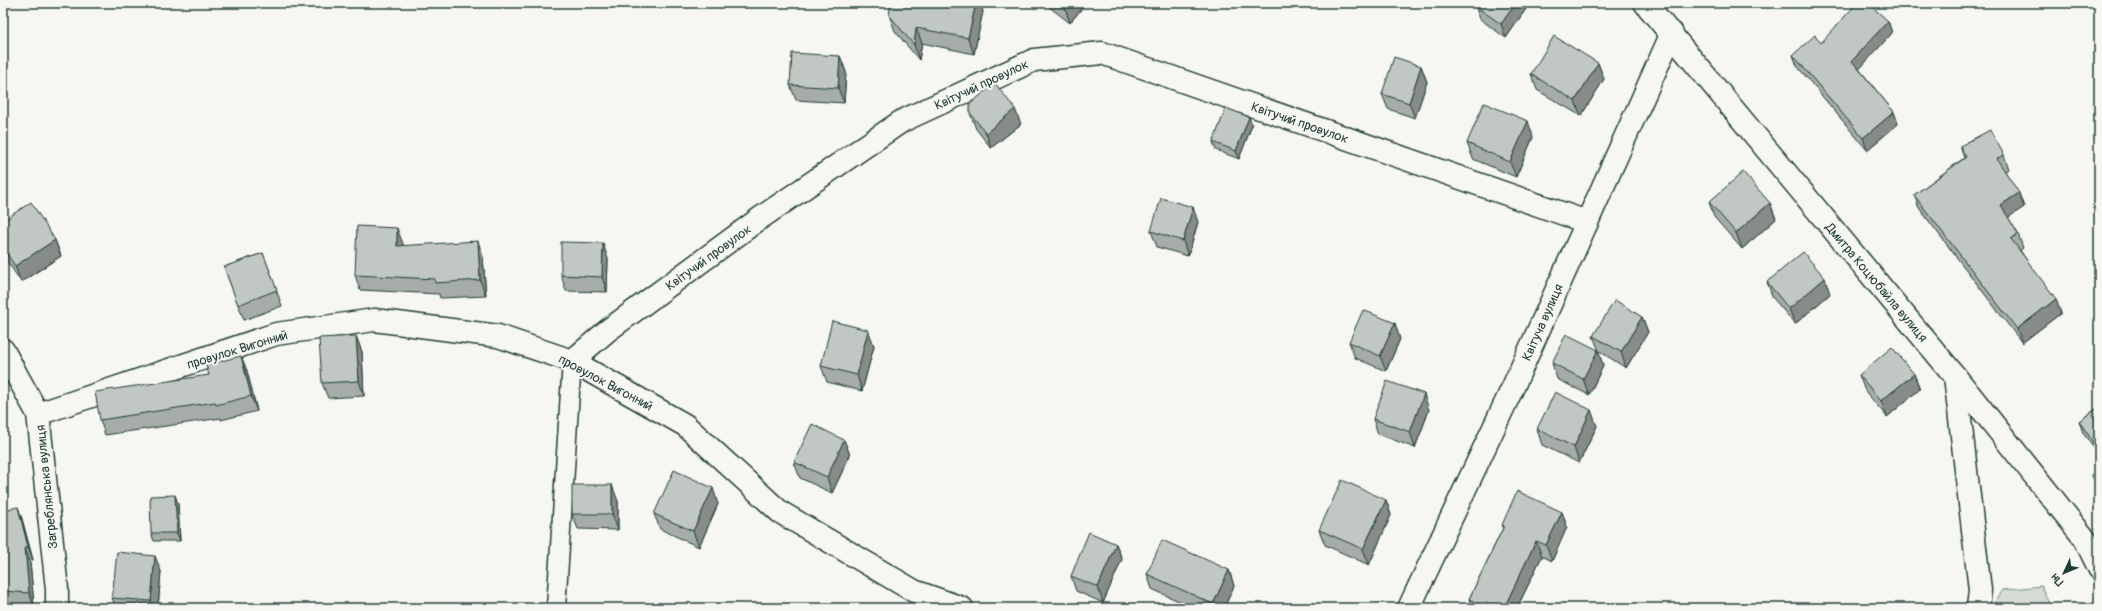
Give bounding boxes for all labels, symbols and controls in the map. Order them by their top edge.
street label: Квітучий провулок [932,56,1031,114]
street label: Квітучий провулок [1249,99,1351,147]
street label: Дмитра Коцюбайла вулиця [1821,219,1931,346]
street label: Квітучий провулок [663,221,755,294]
street label: Квітуча вулиця [1519,281,1567,363]
street label: провулок Вигонний [185,327,290,373]
street label: провулок Вигонний [556,351,655,414]
street label: Загреблянська вулиця [33,424,61,550]
north arrow [2044,553,2084,593]
text: Пн [2048,570,2066,588]

